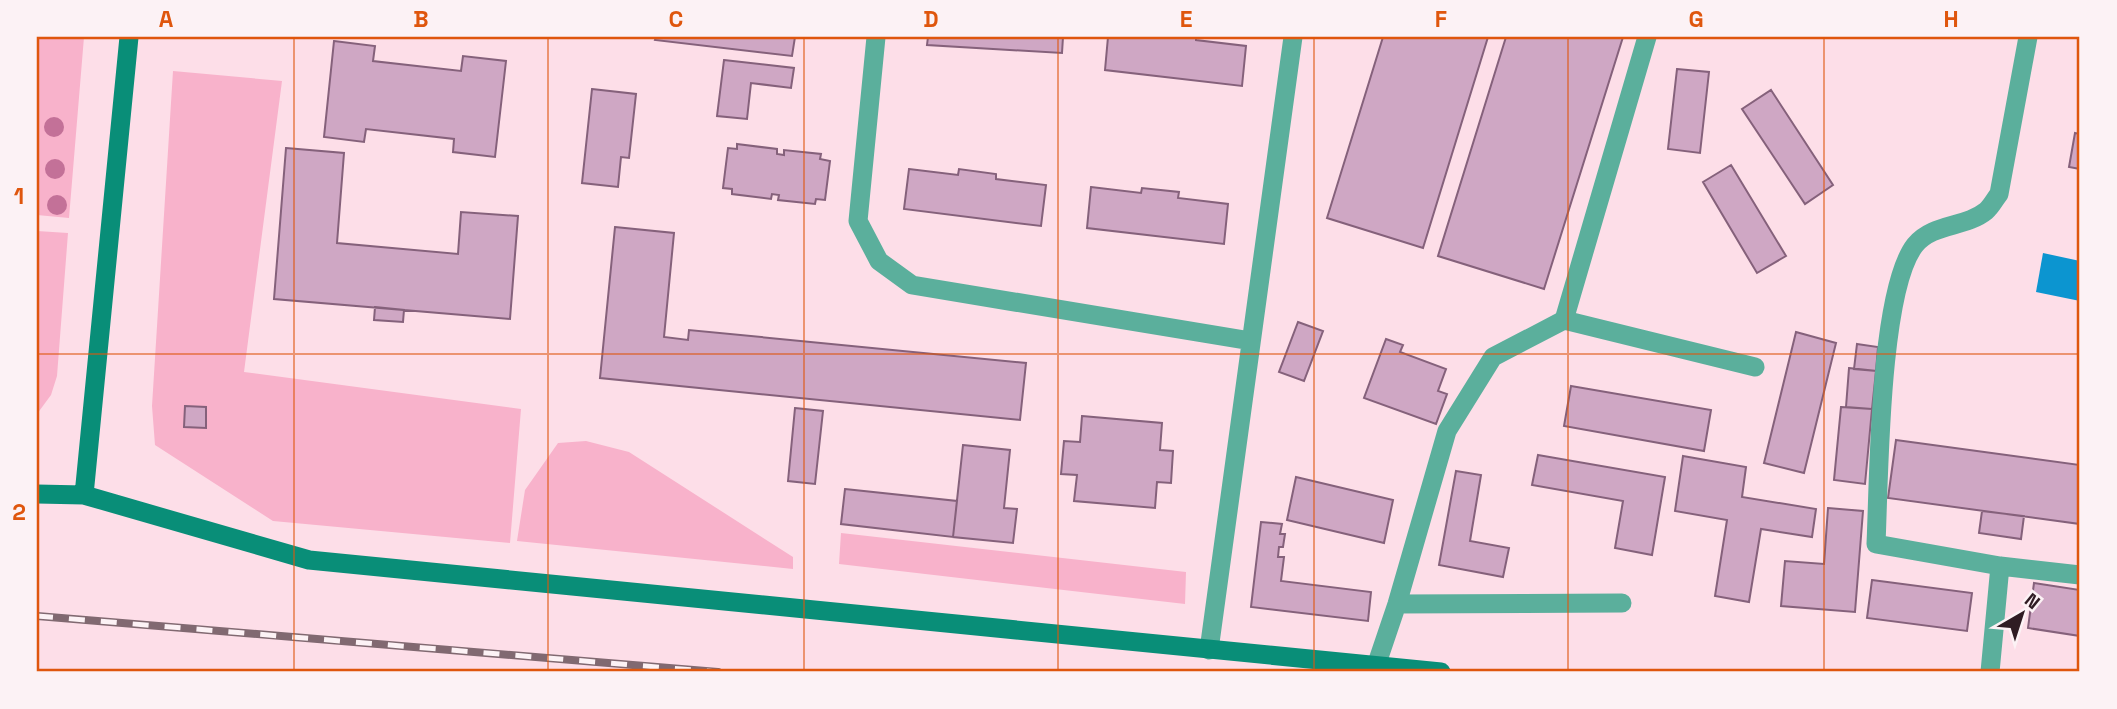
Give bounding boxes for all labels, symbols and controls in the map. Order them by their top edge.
text: A [159,4,174,34]
text: B [413,4,429,34]
text: C [669,4,683,34]
text: D [923,4,939,34]
text: E [1180,4,1192,34]
text: F [1435,4,1447,34]
text: G [1688,4,1704,34]
text: H [1943,4,1959,34]
text: 1 [14,181,24,211]
text: 2 [12,497,26,527]
north arrow [1988,580,2058,650]
text: N [2020,587,2045,615]

